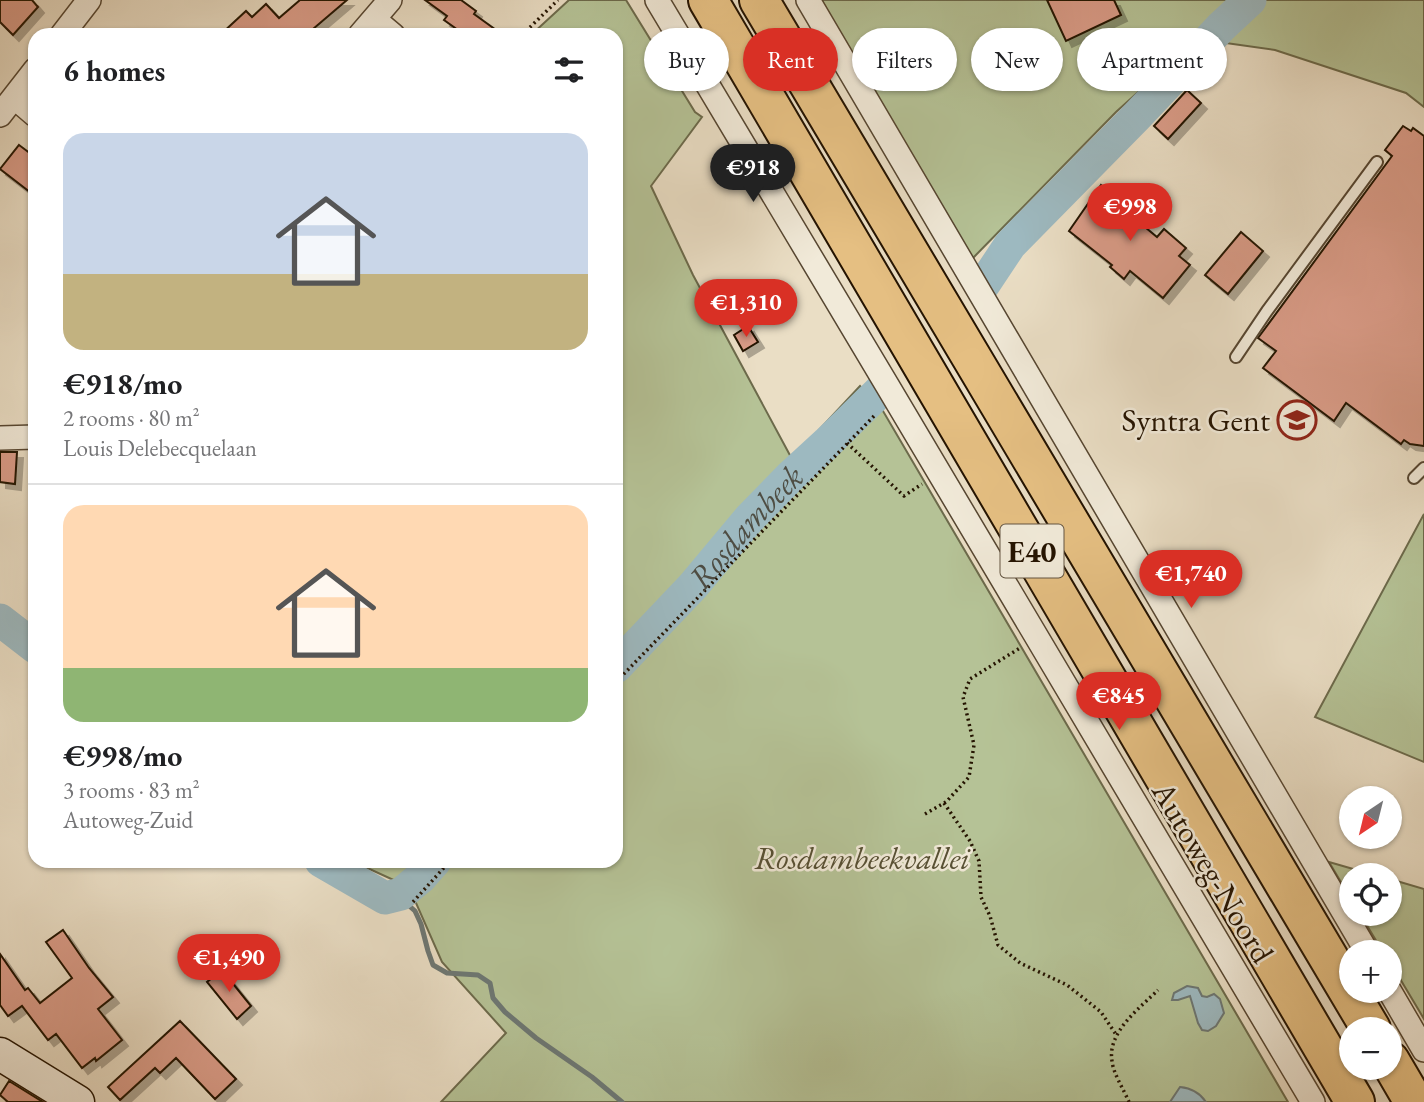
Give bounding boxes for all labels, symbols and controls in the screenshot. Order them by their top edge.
chip: Buy [644,28,729,91]
chip: Rent [743,28,838,91]
chip: Filters [852,28,957,91]
chip: New [971,28,1063,91]
chip: Apartment [1077,28,1227,91]
text: 6 homes [63,51,165,90]
icon: filters [550,51,588,89]
pin: €918 [712,144,794,204]
text: €918 [726,152,780,182]
icon: home [263,178,389,304]
pin: €998 [1089,184,1171,243]
text: €998 [1103,191,1157,221]
pin: €1,310 [689,280,803,339]
text: €1,310 [710,287,782,317]
text: €918/mo [63,364,182,403]
place label: Syntra Gent [1122,399,1270,441]
school or university icon: Syntra Gent [1276,399,1318,441]
text: 2 rooms · 80 m² [63,403,200,433]
text: Louis Delebecquelaan [63,433,257,463]
water label: Rosdambeek [678,454,812,598]
road number: E40 [1000,524,1064,578]
icon: home [263,550,389,676]
pin: €1,740 [1134,550,1248,610]
text: €1,740 [1155,558,1227,588]
pin: €845 [1078,672,1160,732]
text: €845 [1092,680,1146,710]
text: €998/mo [63,736,182,775]
street label: Autoweg-Noord [1142,773,1284,971]
text: 3 rooms · 83 m² [63,775,200,805]
north arrow [1339,786,1402,849]
map controls [1339,786,1402,1080]
text: Autoweg-Zuid [63,805,193,835]
park label: Rosdambeekvallei [754,837,971,879]
button: locate [1339,863,1402,926]
pin: €1,490 [172,934,286,994]
button: + [1339,940,1402,1003]
text: €1,490 [193,942,265,972]
button: − [1339,1017,1402,1080]

